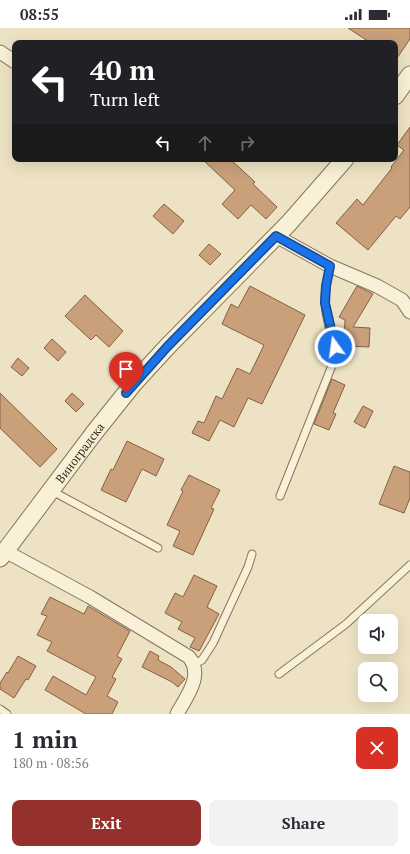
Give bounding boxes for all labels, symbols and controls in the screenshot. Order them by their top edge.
text: 08:55 [20,4,59,24]
text: 40 m [90,51,155,88]
icon: left [24,56,76,108]
text: Turn left [90,87,160,111]
icon: left [152,132,174,154]
icon: ahead [194,132,216,154]
icon: right [236,132,258,154]
position arrow [314,326,356,368]
pin [109,352,143,393]
icon: arrive [115,358,137,380]
street label: Виноградска [52,419,107,486]
map controls [358,614,398,702]
button: sound [358,614,398,654]
button: search [358,662,398,702]
text: 1 min [12,723,78,755]
button: close [356,727,398,769]
text: 180 m · 08:56 [12,754,89,772]
button: Exit [12,800,201,846]
button: Share [209,800,398,846]

